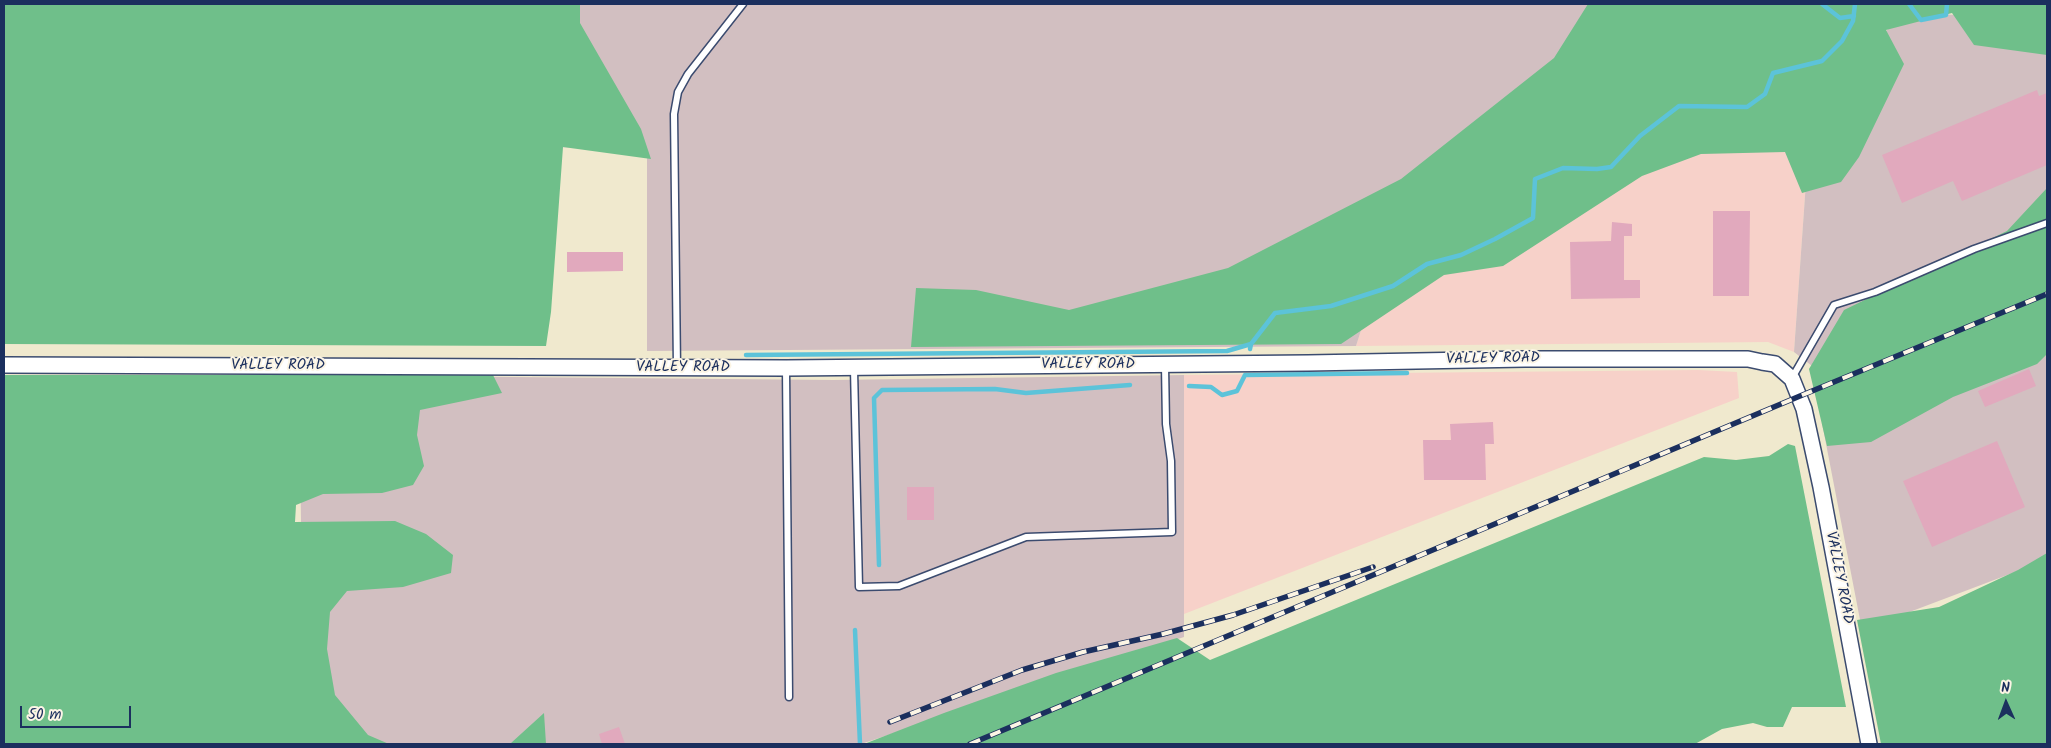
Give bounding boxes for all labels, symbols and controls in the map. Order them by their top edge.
street label: VALLEY ROAD [1446,350,1540,370]
street label: VALLEY ROAD [1041,356,1135,374]
street label: VALLEY ROAD [231,357,325,375]
street label: VALLEY ROAD [636,359,730,377]
street label: VALLEY ROAD [1820,530,1856,626]
text: N [2001,677,2010,699]
north arrow [1981,678,2031,728]
scale bar [22,696,134,728]
text: 50 m [28,703,62,727]

